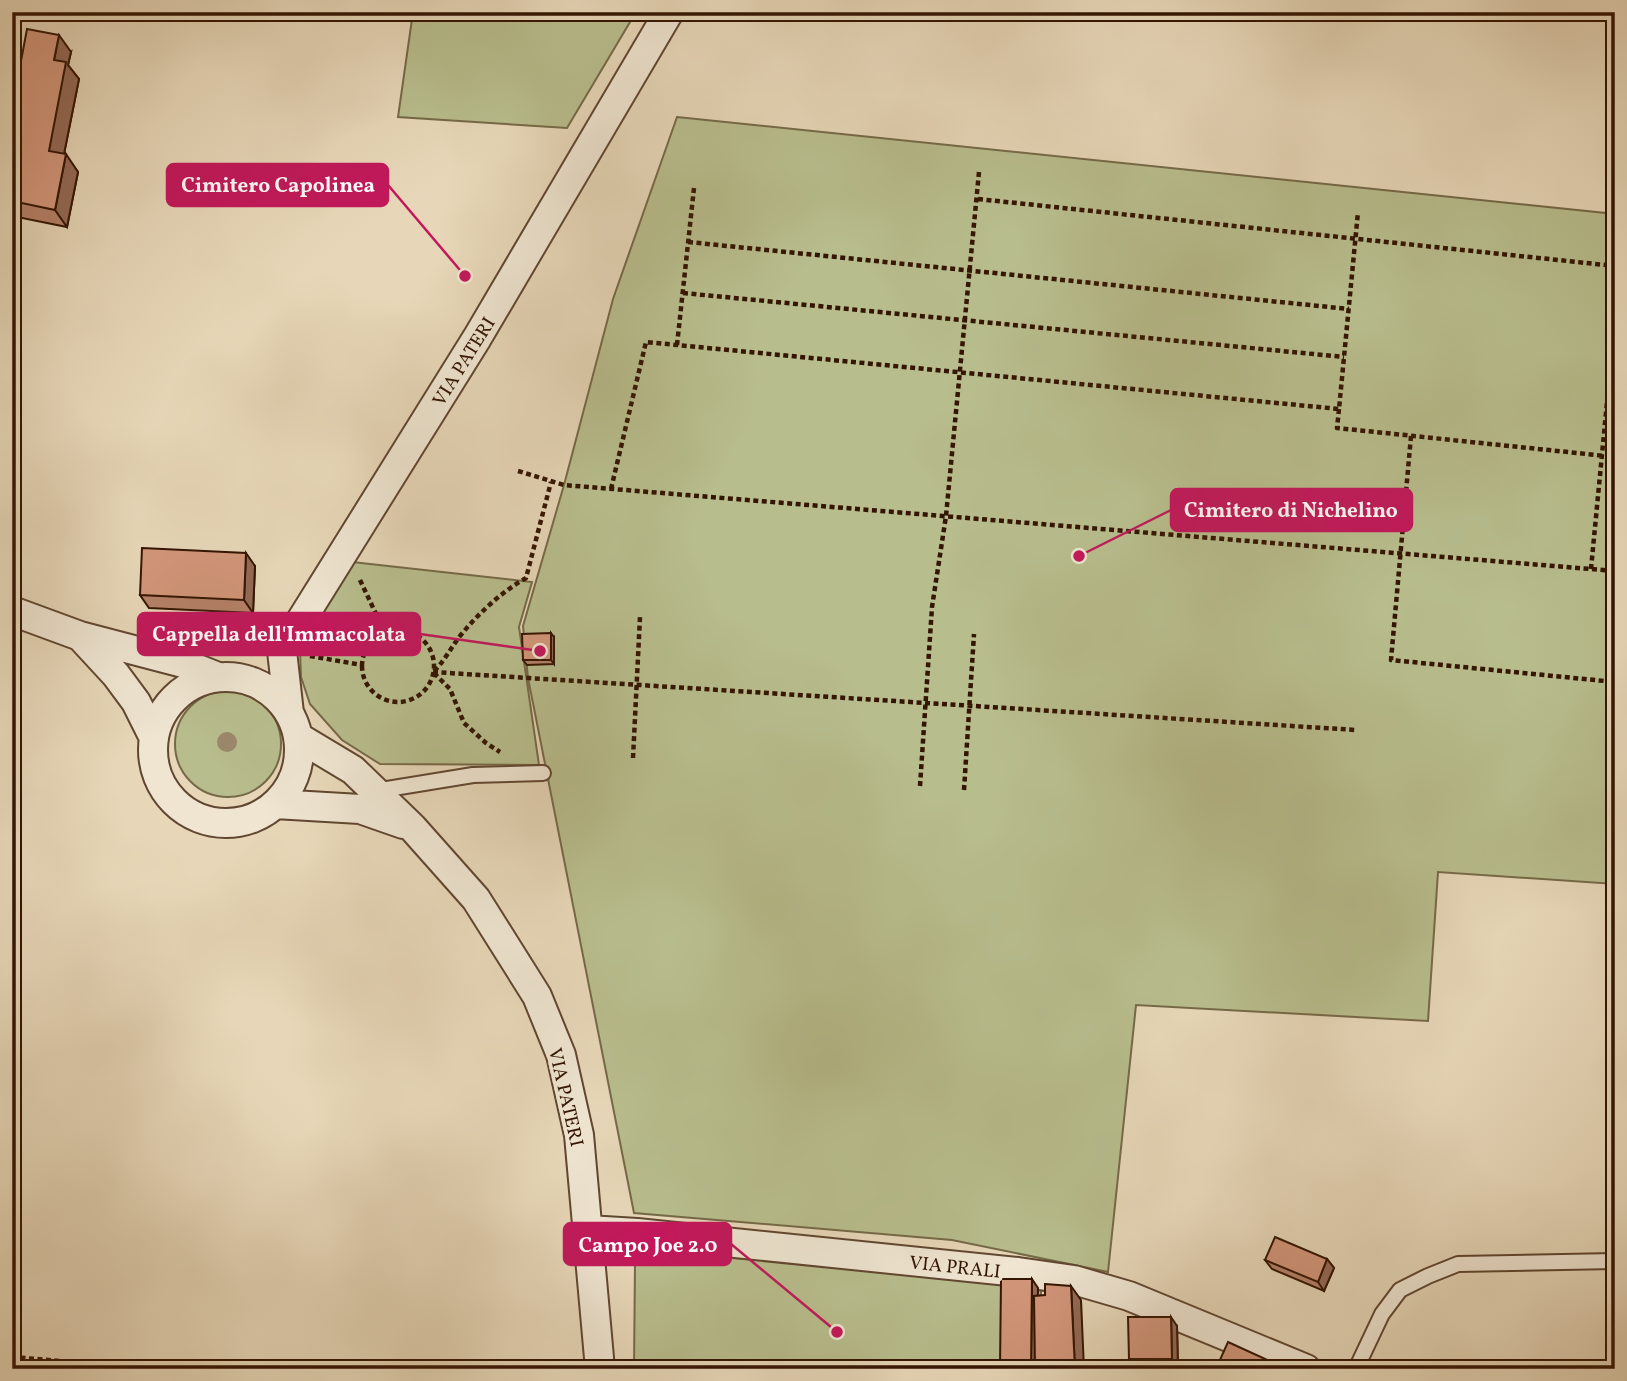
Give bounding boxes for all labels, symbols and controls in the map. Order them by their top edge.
callout: Cimitero Capolinea [167,164,388,206]
text: Cimitero Capolinea [181,172,375,201]
street label: VIA PATERI [427,312,502,412]
callout: Cimitero di Nichelino [1171,489,1412,531]
text: Cimitero di Nichelino [1184,497,1398,526]
callout: Cappella dell'Immacolata [138,613,420,655]
text: Cappella dell'Immacolata [152,621,406,650]
street label: VIA PATERI [541,1045,589,1150]
callout: Campo Joe 2.0 [564,1223,731,1265]
text: Campo Joe 2.0 [578,1232,718,1261]
street label: VIA PRALI [908,1250,1002,1286]

